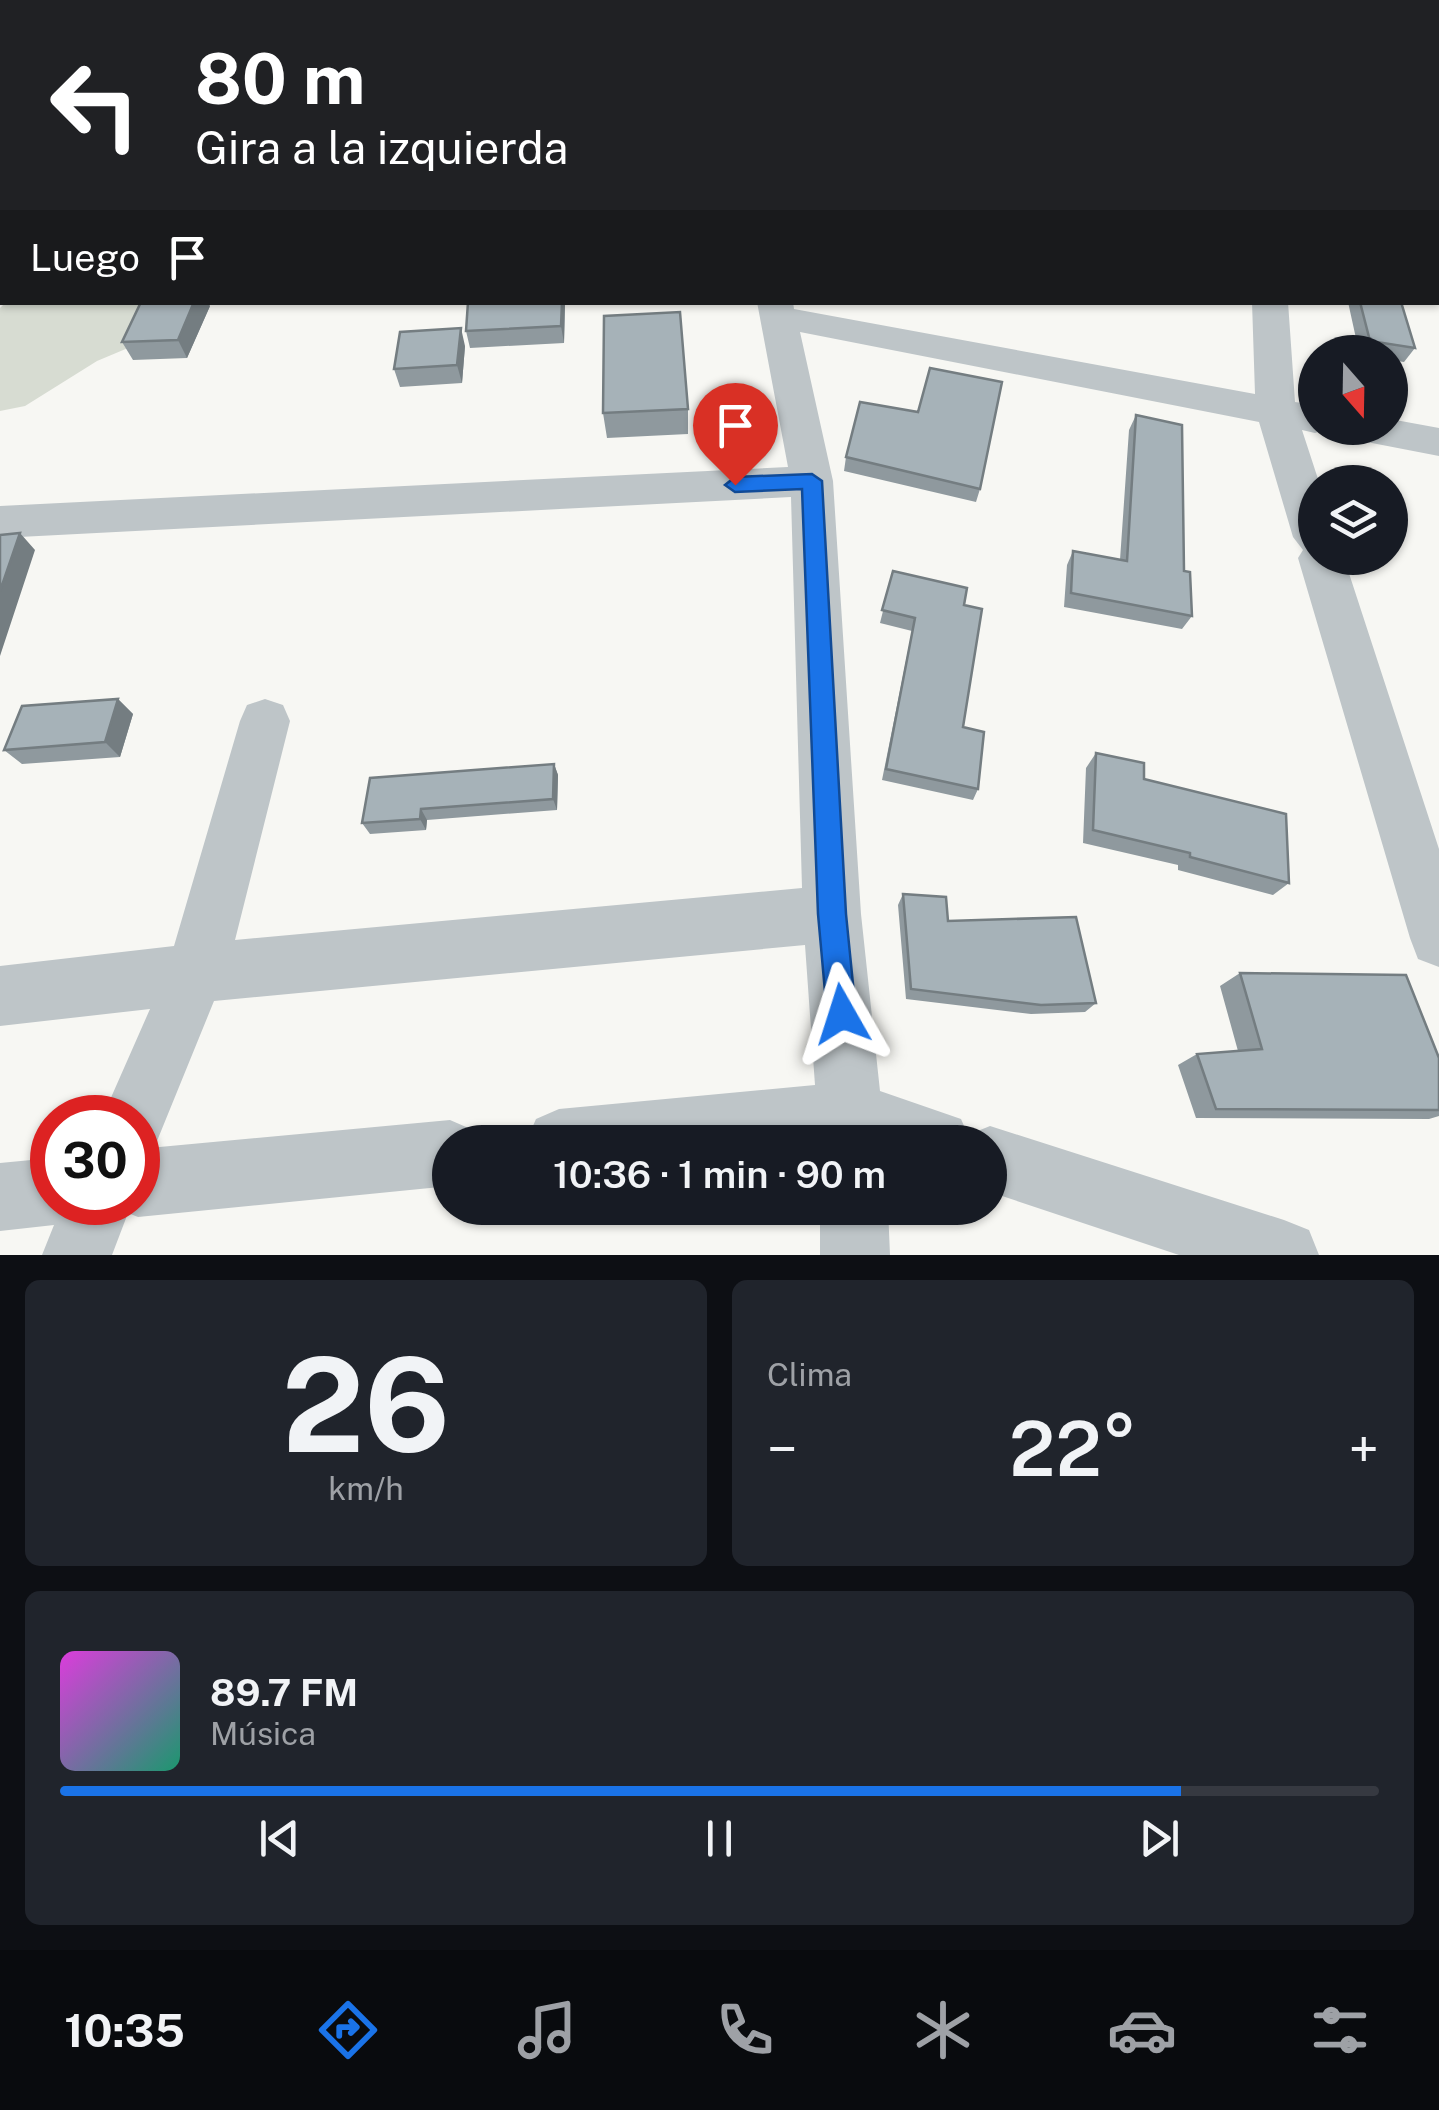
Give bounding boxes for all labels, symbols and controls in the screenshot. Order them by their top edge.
text: 80 m [195,37,365,120]
icon: left [30,40,160,170]
text: Gira a la izquierda [195,121,568,174]
icon: arrive [160,230,215,285]
text: Luego [30,235,140,280]
north arrow [1298,335,1408,445]
map controls [1298,335,1408,575]
pin [693,383,778,486]
icon: arrive [708,398,763,453]
button: layers [1298,465,1408,575]
position arrow [790,962,894,1066]
speed limit sign: 30 [30,1095,160,1225]
text: 10:36 · 1 min · 90 m [553,1152,886,1197]
text: 26 [282,1329,450,1481]
text: Clima [767,1356,852,1393]
text: 22° [1009,1405,1137,1493]
text: − [767,1417,798,1481]
text: + [1349,1417,1379,1481]
text: km/h [328,1470,404,1507]
text: 89.7 FM [210,1670,358,1715]
text: Música [210,1715,316,1752]
icon: previous [252,1811,307,1866]
icon: pause [692,1811,747,1866]
icon: next [1132,1811,1187,1866]
icon: directions [313,1995,383,2065]
icon: music [512,1995,582,2065]
icon: phone [710,1995,780,2065]
icon: climate [908,1995,978,2065]
icon: car [1107,1995,1177,2065]
icon: filters [1305,1995,1375,2065]
text: 10:35 [64,2004,185,2057]

